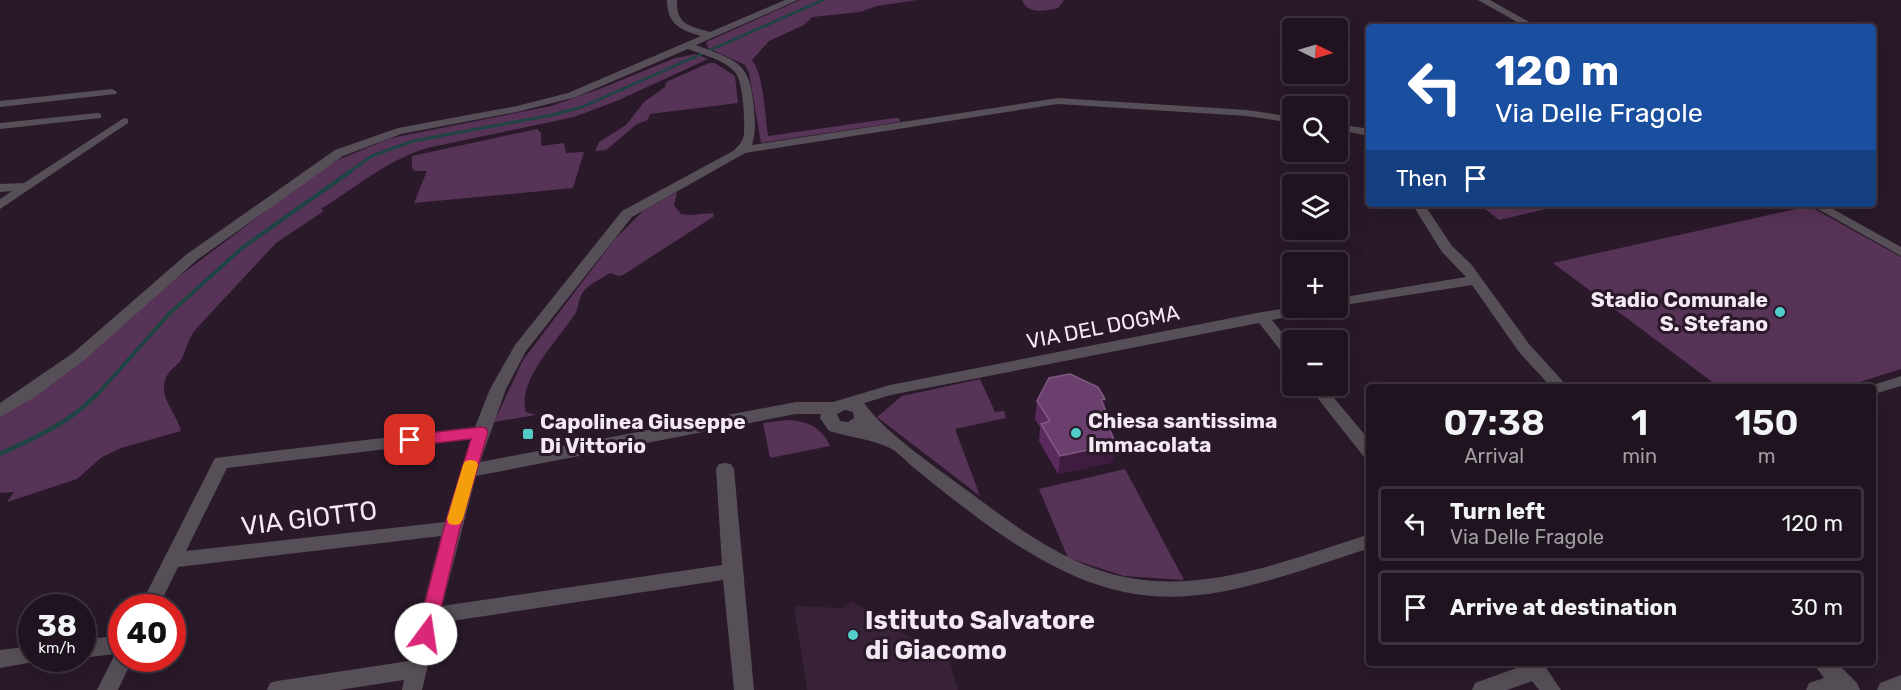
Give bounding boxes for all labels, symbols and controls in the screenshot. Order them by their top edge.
north arrow [1282,18,1348,84]
map controls [1282,18,1348,396]
text: 120 m [1495,46,1619,96]
icon: left [1396,48,1474,126]
button: search [1282,96,1348,162]
text: Via Delle Fragole [1495,97,1703,129]
icon: arrive [1459,162,1492,195]
text: Then [1396,165,1447,192]
button: layers [1282,174,1348,240]
button: + [1282,252,1348,318]
place label: Stadio Comunale S. Stefano [1591,287,1768,336]
street label: VIA DEL DOGMA [1024,299,1182,354]
marker: Stadio Comunale S. Stefano [1773,305,1787,319]
button: − [1282,330,1348,396]
text: 07:38 [1443,401,1545,444]
text: 1 [1631,401,1648,444]
text: 150 [1735,401,1799,444]
place label: Chiesa santissima Immacolata [1088,408,1277,457]
place label: Capolinea Giuseppe Di Vittorio [540,409,746,458]
pin [384,414,435,465]
icon: arrive [393,423,426,456]
marker: Chiesa santissima Immacolata [1069,426,1083,440]
marker: Capolinea Giuseppe Di Vittorio [521,427,535,441]
text: Arrival [1464,444,1524,468]
text: min [1622,444,1657,468]
text: m [1758,444,1775,468]
street label: VIA GIOTTO [239,495,379,542]
text: Turn left [1450,498,1545,525]
icon: left [1399,507,1432,540]
text: 120 m [1782,510,1843,537]
text: Via Delle Fragole [1450,525,1604,549]
icon: arrive [1399,591,1432,624]
speed limit sign: 40 [108,594,186,672]
text: Arrive at destination [1450,594,1677,621]
text: 30 m [1791,594,1843,621]
position arrow [394,602,458,666]
place label: Istituto Salvatore di Giacomo [865,605,1095,666]
text: 38 [37,608,77,644]
marker: Istituto Salvatore di Giacomo [846,628,860,642]
text: km/h [38,639,76,657]

